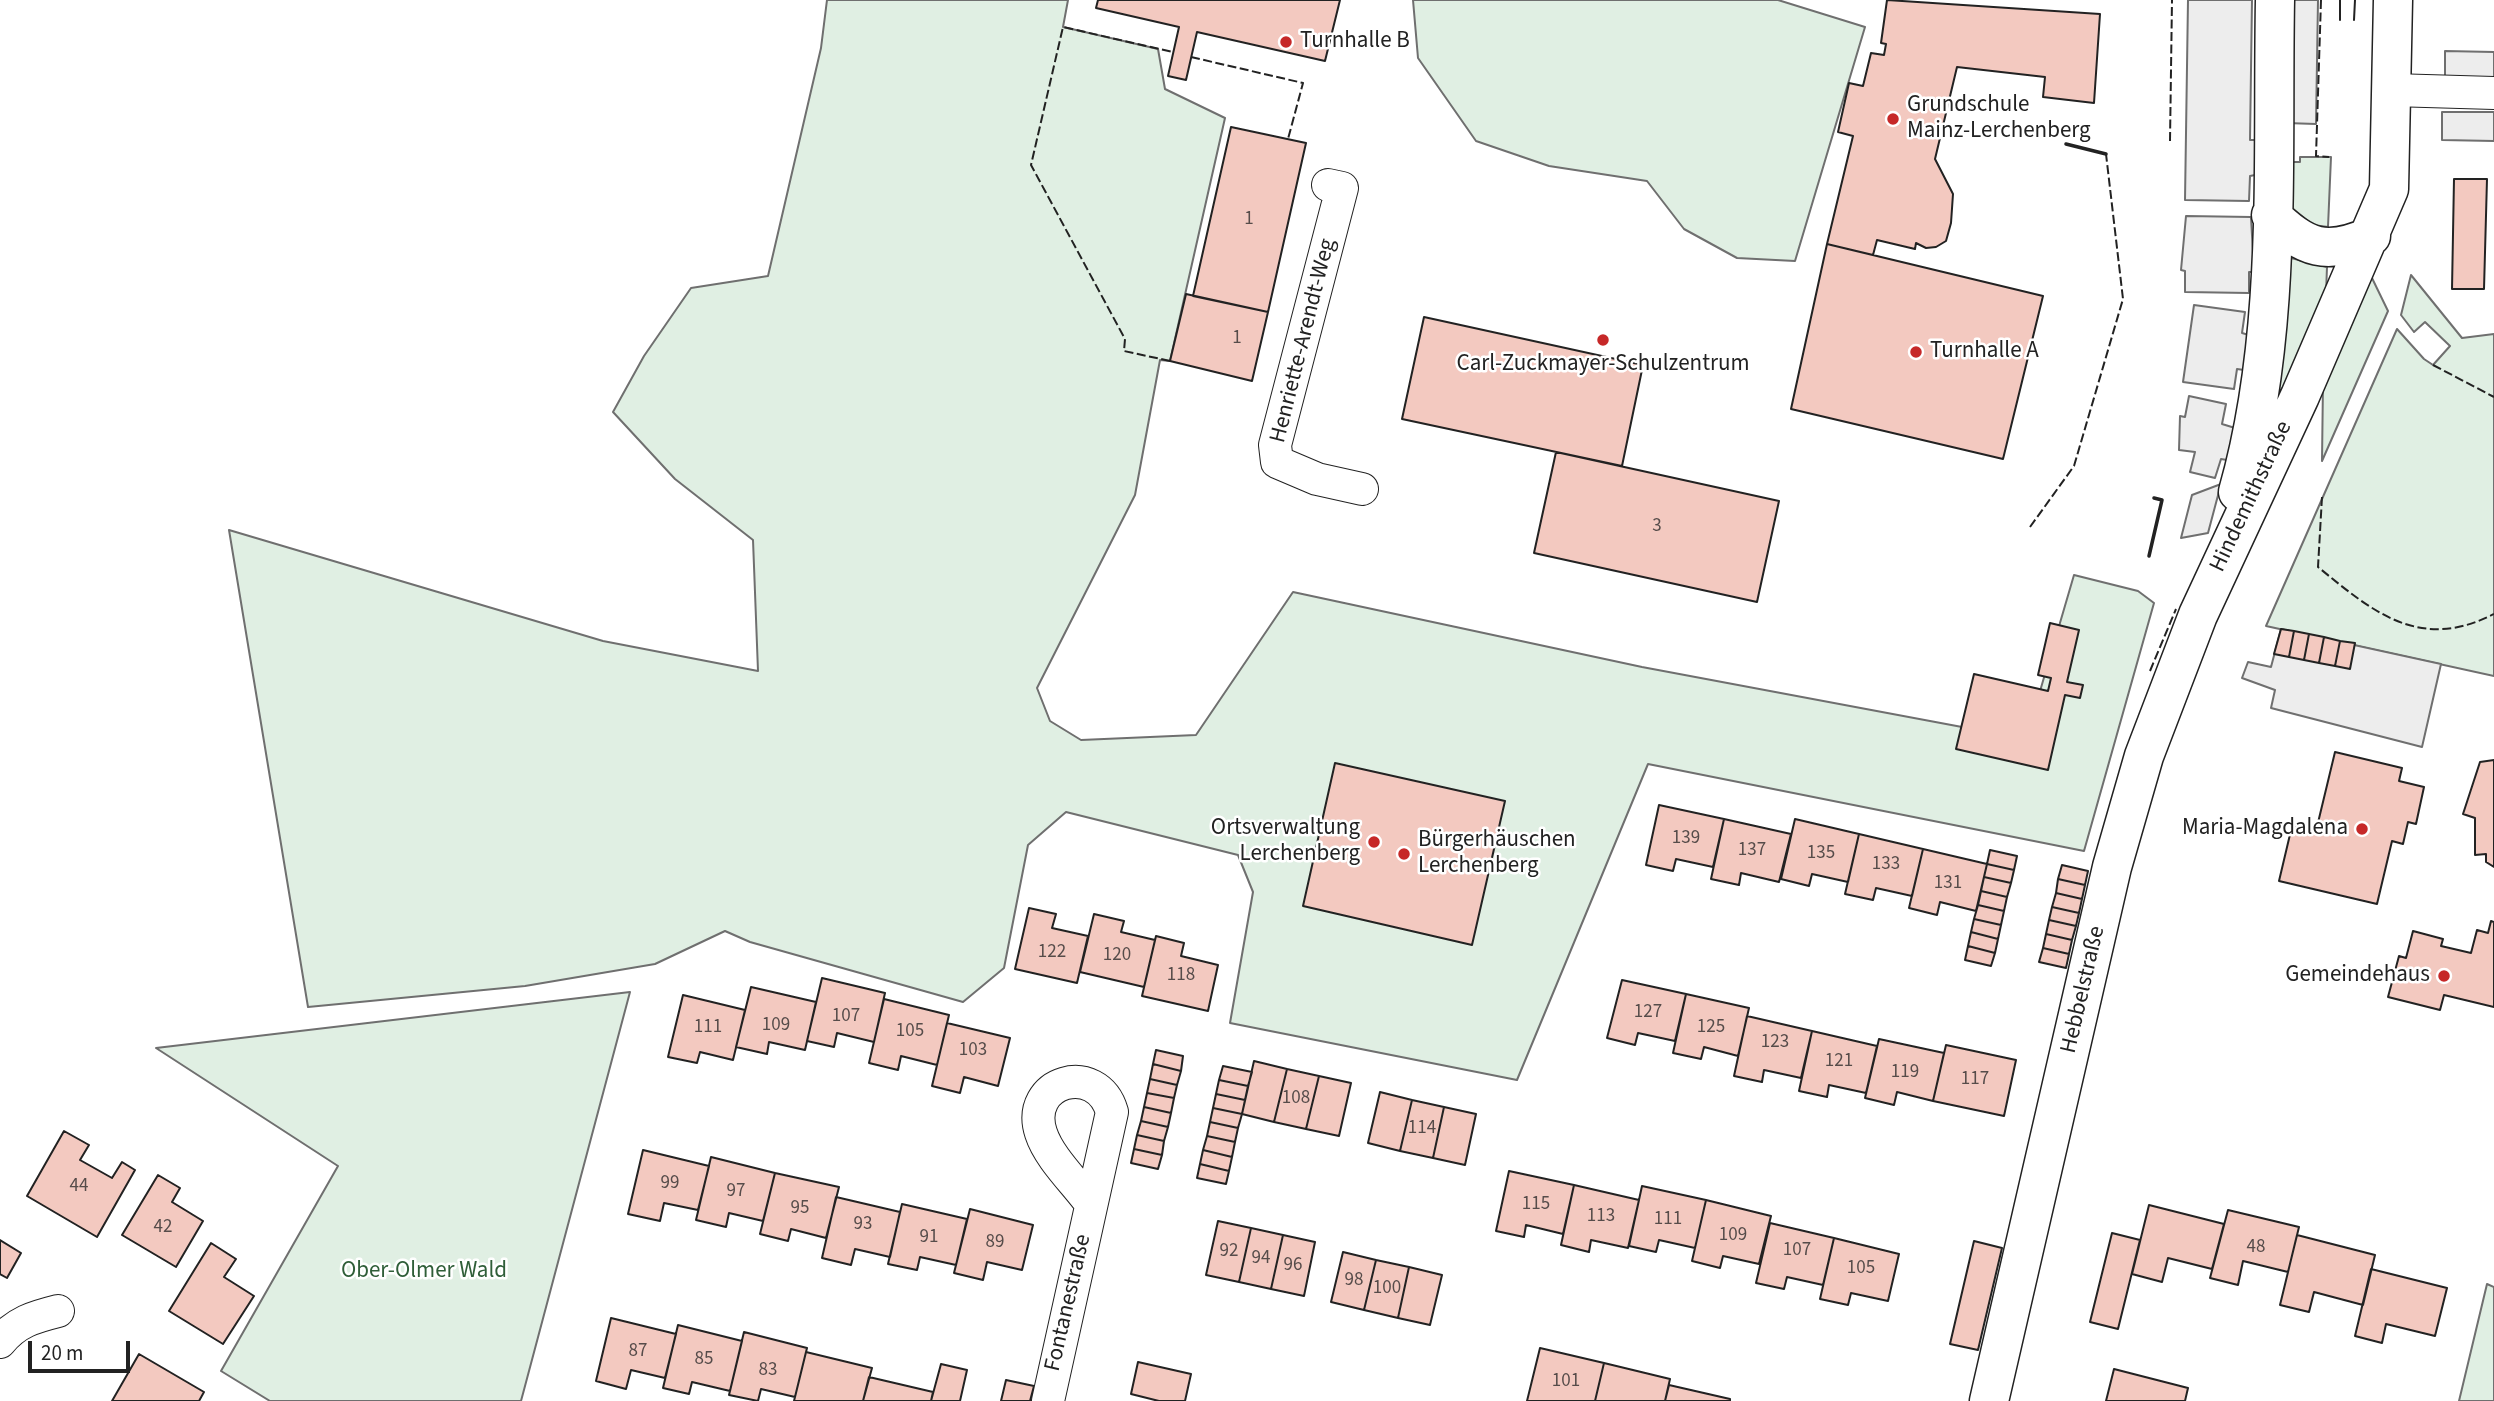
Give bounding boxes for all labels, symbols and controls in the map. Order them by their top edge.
place label: Turnhalle B [1300,28,1410,56]
marker: Turnhalle B [1278,34,1294,50]
place label: Grundschule Mainz-Lerchenberg [1907,92,2091,146]
marker: Grundschule Mainz-Lerchenberg [1885,111,1901,127]
house number: 1 [1244,209,1254,231]
street label: Henriette-Arendt-Weg [1265,236,1343,446]
house number: 1 [1232,328,1242,350]
marker: Carl-Zuckmayer-Schulzentrum [1595,332,1611,348]
place label: Turnhalle A [1930,338,2039,366]
marker: Turnhalle A [1908,344,1924,360]
place label: Carl-Zuckmayer-Schulzentrum [1457,351,1749,379]
street label: Hindemithstraße [2205,417,2299,577]
house number: 3 [1652,516,1662,538]
place label: Ortsverwaltung Lerchenberg [1211,815,1360,869]
place label: Maria-Magdalena [2182,815,2348,843]
marker: Maria-Magdalena [2354,821,2370,837]
place label: Bürgerhäuschen Lerchenberg [1418,827,1576,881]
house number: 139 [1672,828,1700,850]
marker: Ortsverwaltung Lerchenberg [1366,834,1382,850]
house number: 137 [1738,840,1766,862]
house number: 135 [1807,843,1835,865]
marker: Bürgerhäuschen Lerchenberg [1396,846,1412,862]
house number: 133 [1872,854,1900,876]
house number: 131 [1934,873,1962,895]
street label: Hebbelstraße [2056,924,2112,1056]
house number: 122 [1038,942,1066,964]
house number: 120 [1103,945,1131,967]
place label: Gemeindehaus [2285,962,2430,990]
house number: 118 [1167,965,1195,987]
marker: Gemeindehaus [2436,968,2452,984]
house number: 127 [1634,1002,1662,1024]
house number: 107 [832,1006,860,1028]
house number: 109 [762,1015,790,1037]
house number: 111 [694,1017,722,1039]
house number: 125 [1697,1017,1725,1039]
house number: 105 [896,1021,924,1043]
house number: 123 [1761,1032,1789,1054]
house number: 103 [959,1040,987,1062]
house number: 121 [1825,1051,1853,1073]
house number: 119 [1891,1062,1919,1084]
house number: 117 [1961,1069,1989,1091]
house number: 108 [1282,1088,1310,1110]
house number: 114 [1408,1118,1436,1140]
house number: 99 [661,1173,679,1195]
house number: 44 [70,1176,88,1198]
house number: 97 [727,1181,745,1203]
house number: 115 [1522,1194,1550,1216]
house number: 95 [791,1198,809,1220]
house number: 113 [1587,1206,1615,1228]
house number: 111 [1654,1209,1682,1231]
house number: 93 [854,1214,872,1236]
house number: 42 [154,1217,172,1239]
house number: 109 [1719,1225,1747,1247]
house number: 91 [920,1227,938,1249]
house number: 89 [986,1232,1004,1254]
street label: Fontanestraße [1040,1232,1098,1374]
house number: 48 [2247,1237,2265,1259]
house number: 107 [1783,1240,1811,1262]
house number: 92 [1220,1241,1238,1263]
house number: 94 [1252,1248,1270,1270]
house number: 96 [1284,1255,1302,1277]
park label: Ober-Olmer Wald [341,1258,507,1286]
house number: 105 [1847,1258,1875,1280]
house number: 98 [1345,1270,1363,1292]
house number: 100 [1373,1278,1401,1300]
scale bar [32,1328,133,1372]
text: 20 m [41,1338,83,1368]
house number: 87 [629,1341,647,1363]
house number: 85 [695,1349,713,1371]
house number: 83 [759,1360,777,1382]
house number: 101 [1552,1371,1580,1393]

